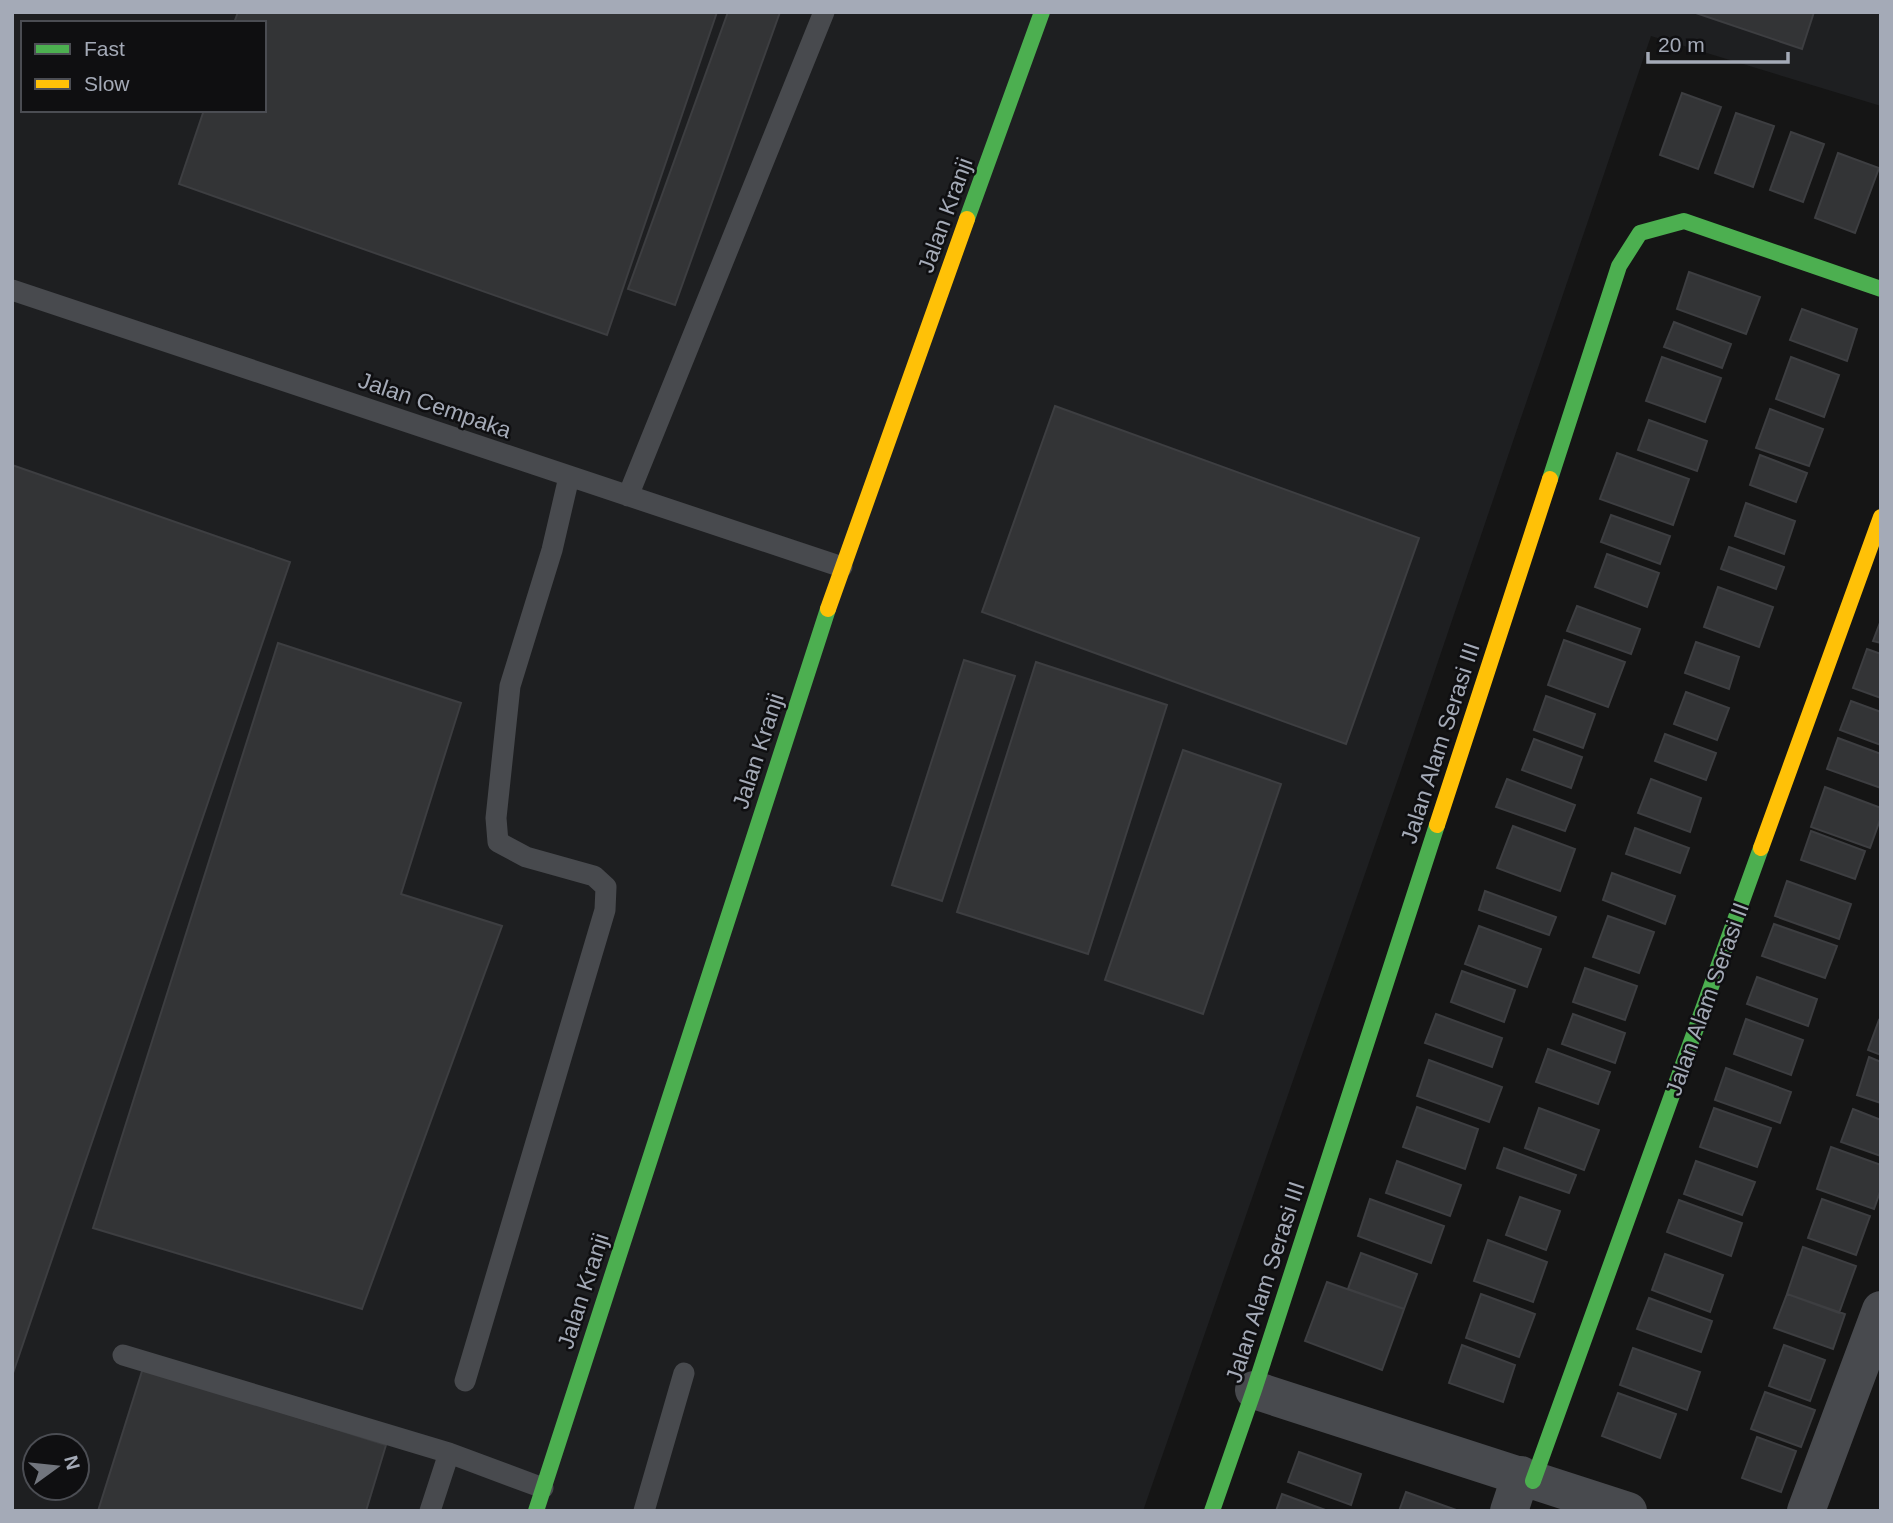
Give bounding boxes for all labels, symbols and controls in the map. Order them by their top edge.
legend [21,21,266,112]
scale bar [1648,21,1788,65]
text: 20 m [1658,33,1705,56]
text: Fast [84,37,125,60]
text: Slow [84,72,130,95]
street label: Jalan Kranji [912,154,978,276]
street label: Jalan Cempaka [355,367,515,443]
street label: Jalan Alam Serasi III [1395,639,1485,847]
street label: Jalan Kranji [727,690,789,812]
street label: Jalan Alam Serasi II [1660,899,1754,1099]
street label: Jalan Alam Serasi III [1220,1178,1310,1386]
street label: Jalan Kranji [552,1230,614,1352]
north arrow [21,1432,91,1502]
text: N [60,1453,84,1472]

